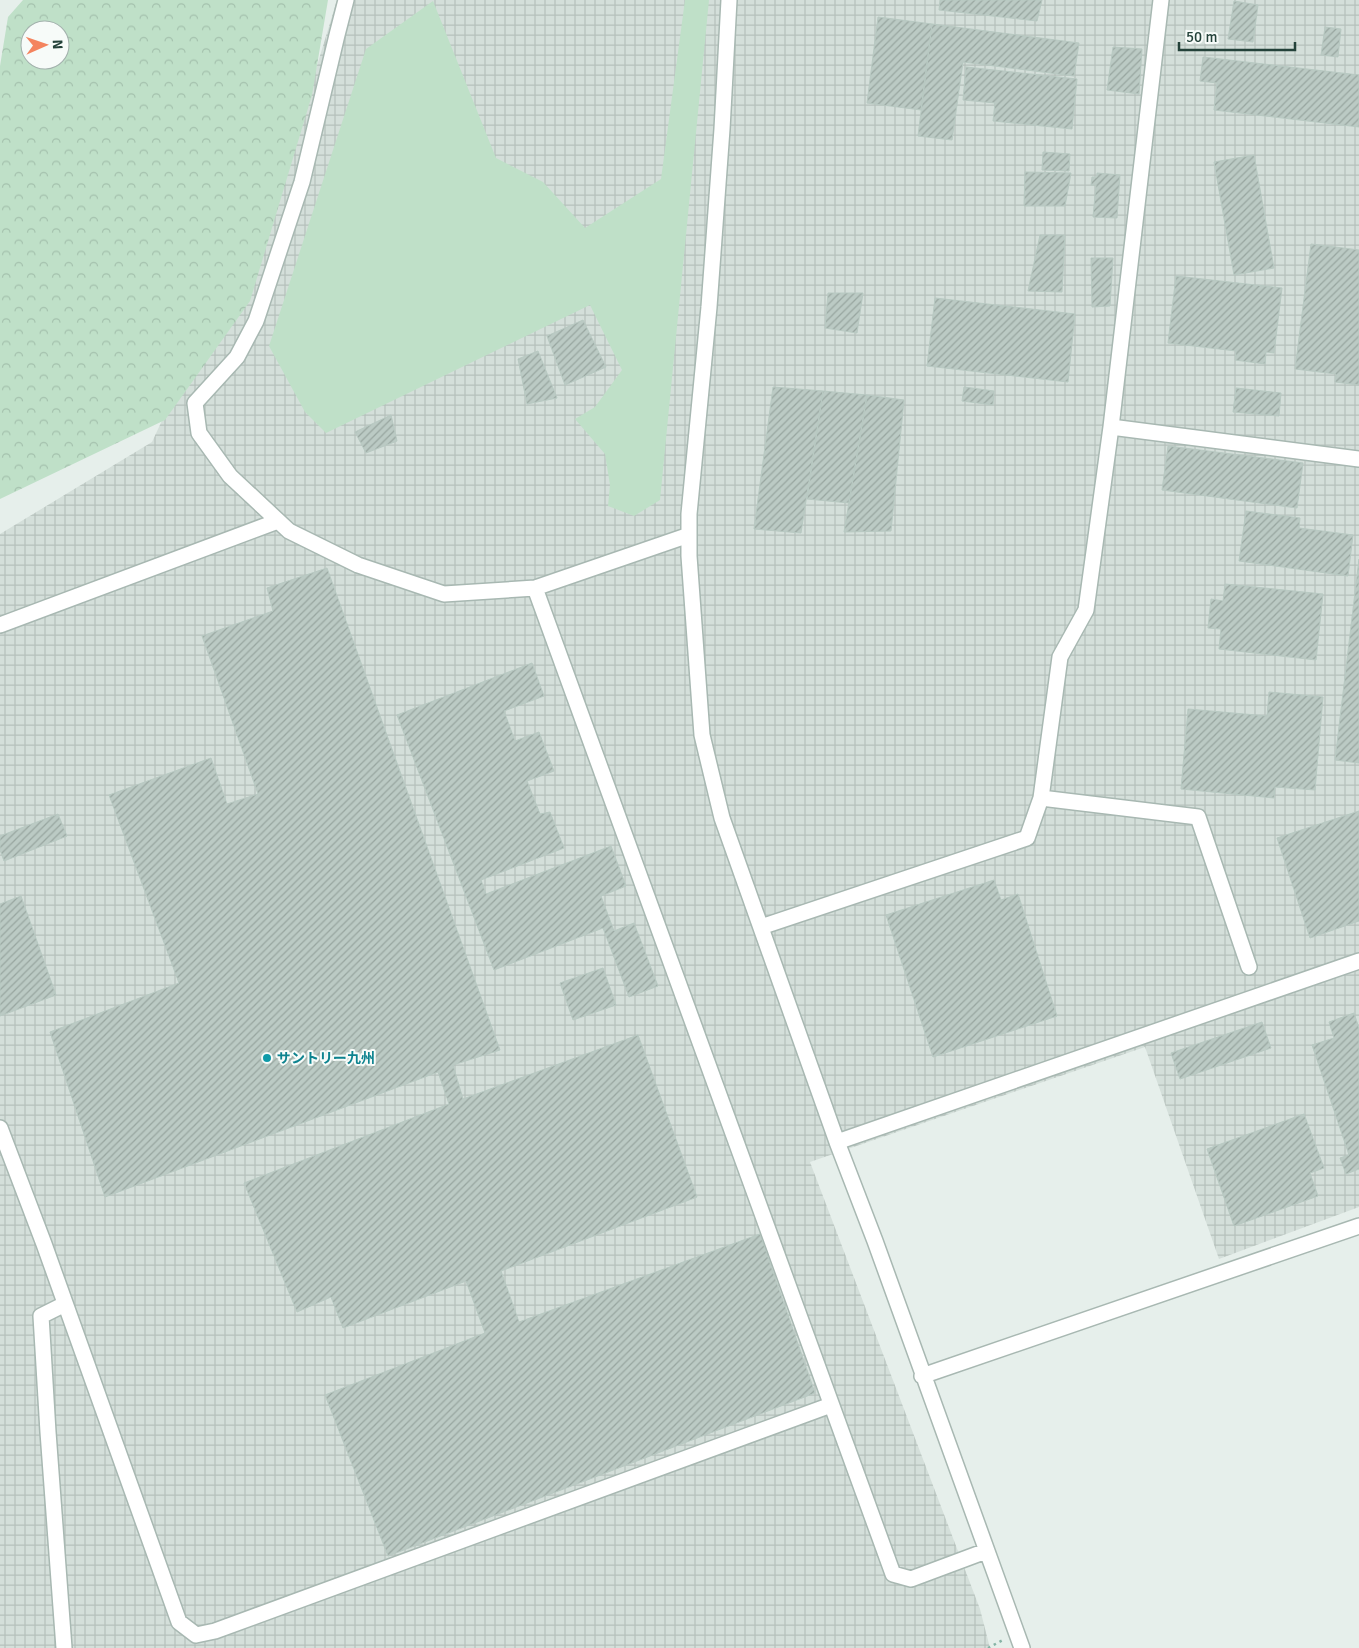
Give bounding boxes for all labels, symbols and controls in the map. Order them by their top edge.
north arrow [20,20,70,70]
scale bar [1179,20,1295,52]
text: 50 m [1186,28,1217,46]
text: N [49,39,66,50]
place label: サントリー九州 [277,1050,375,1067]
marker: サントリー九州 [261,1052,273,1064]

